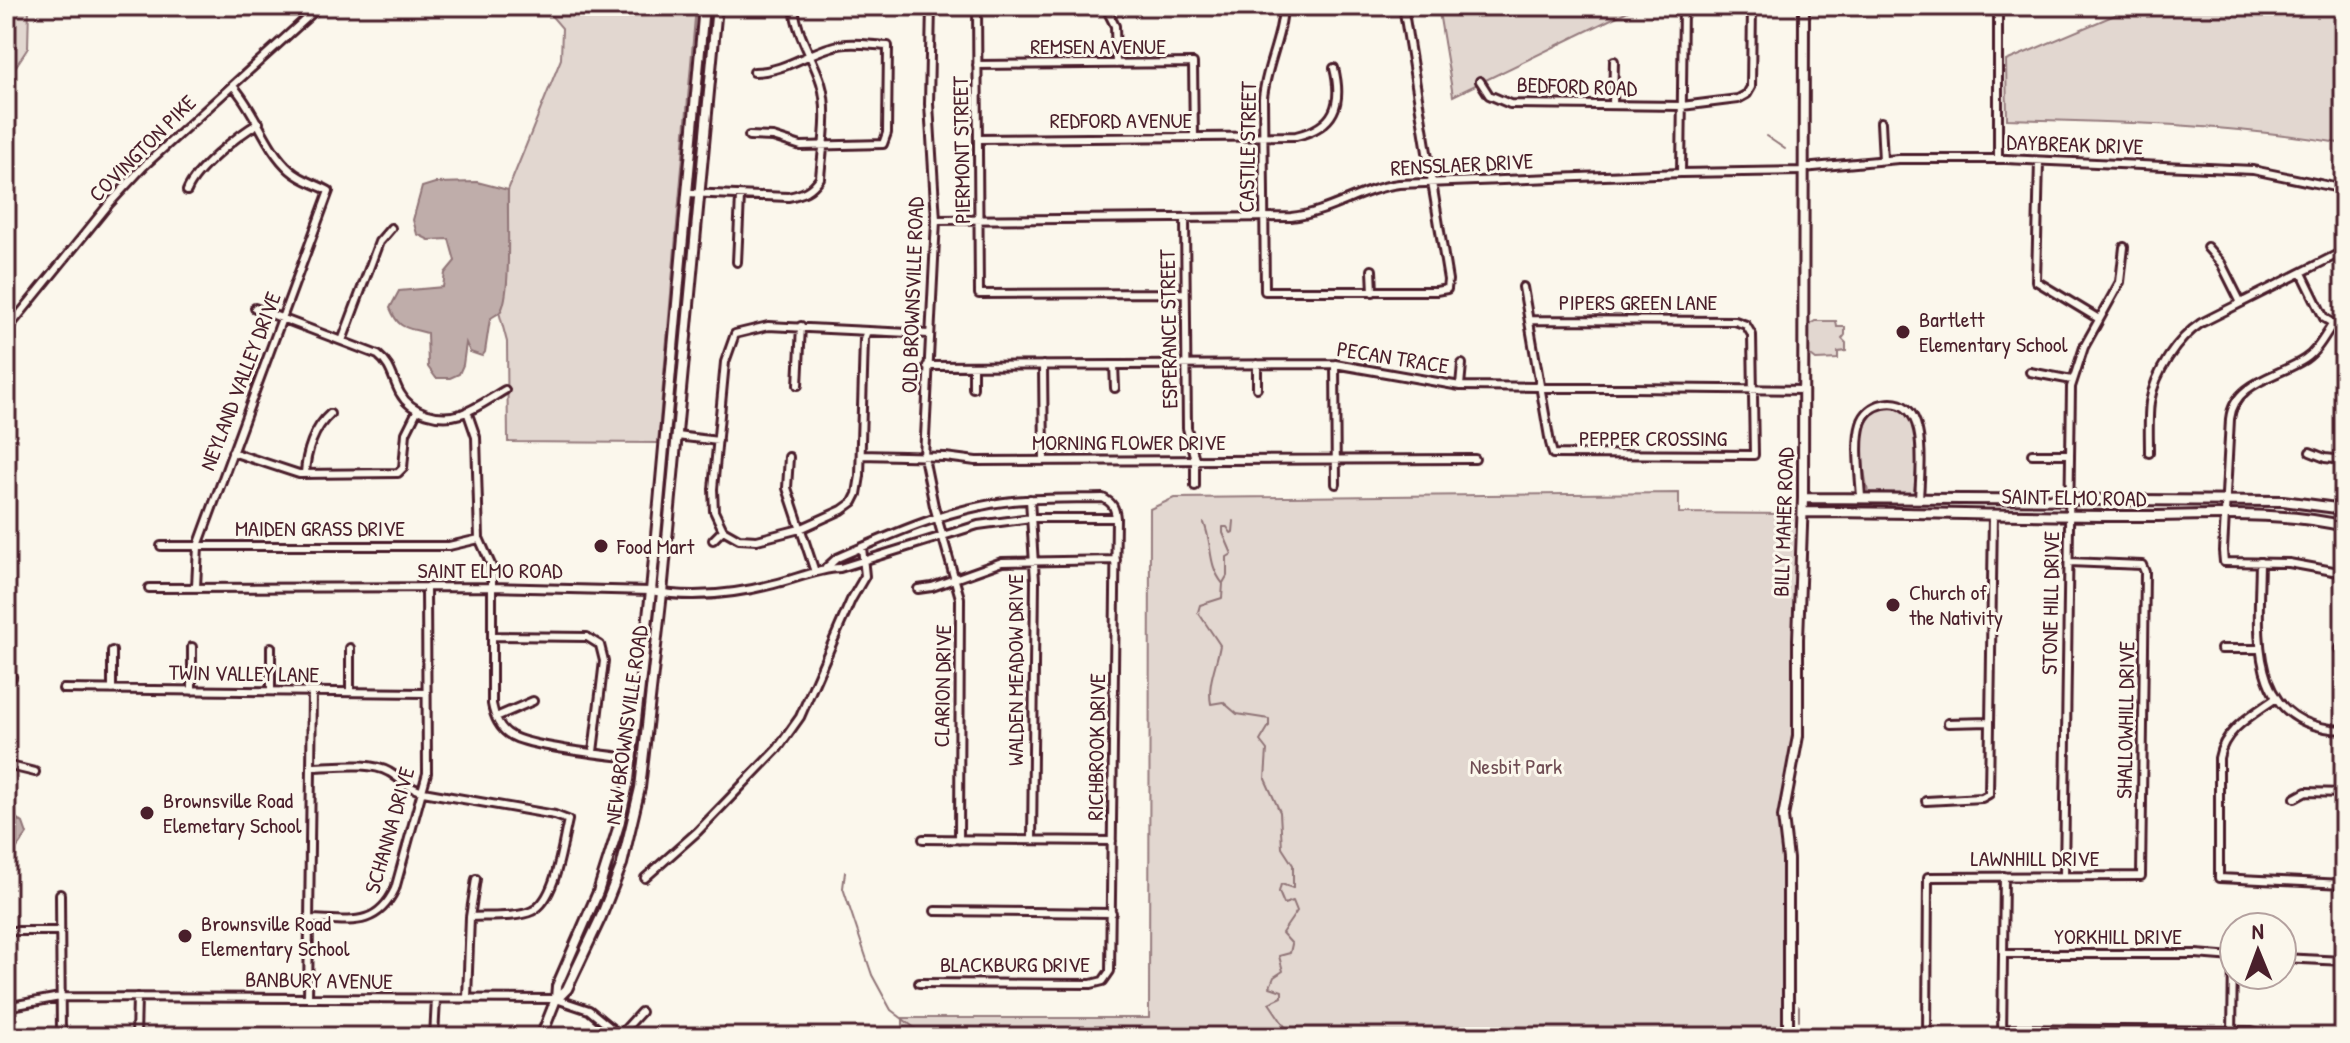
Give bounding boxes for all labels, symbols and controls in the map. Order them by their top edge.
street label: REMSEN AVENUE [1030,31,1166,61]
street label: BEDFORD ROAD [1516,69,1638,103]
street label: PIERMONT STREET [945,75,977,224]
street label: CASTILE STREET [1231,80,1263,213]
street label: COVINGTON PIKE [82,88,202,208]
street label: REDFORD AVENUE [1050,105,1193,135]
street label: DAYBREAK DRIVE [2006,127,2144,161]
street label: RENSSLAER DRIVE [1390,145,1534,183]
street label: OLD BROWNSVILLE ROAD [894,196,930,394]
street label: ESPERANCE STREET [1152,248,1184,409]
street label: NEYLAND VALLEY DRIVE [192,287,288,475]
street label: PIPERS GREEN LANE [1559,287,1717,317]
place label: Bartlett Elementary School [1919,304,2068,359]
marker: Bartlett Elementary School [1894,323,1912,341]
street label: PECAN TRACE [1335,333,1451,381]
street label: PEPPER CROSSING [1579,423,1728,453]
street label: MORNING FLOWER DRIVE [1032,427,1226,457]
street label: BILLY MAHER ROAD [1765,446,1801,597]
street label: SAINT ELMO ROAD [2001,481,2147,513]
street label: MAIDEN GRASS DRIVE [235,513,405,543]
place label: Food Mart [616,531,695,561]
street label: STONE HILL DRIVE [2034,531,2066,675]
marker: Food Mart [592,537,610,555]
street label: SAINT ELMO ROAD [418,555,563,585]
street label: WALDEN MEADOW DRIVE [1000,574,1030,766]
place label: Church of the Nativity [1909,577,2003,632]
marker: Church of the Nativity [1884,596,1902,614]
street label: NEW BROWNSVILLE ROAD [597,623,655,827]
street label: CLARION DRIVE [926,624,958,748]
street label: SHALLOWHILL DRIVE [2109,641,2141,799]
street label: TWIN VALLEY LANE [169,657,320,689]
street label: RICHBROOK DRIVE [1080,673,1112,821]
park label: Nesbit Park [1470,751,1562,781]
street label: SCHANNA DRIVE [357,763,421,897]
place label: Brownsville Road Elemetary School [163,785,302,840]
marker: Brownsville Road Elemetary School [138,804,156,822]
street label: LAWNHILL DRIVE [1971,843,2100,873]
place label: Brownsville Road Elementary School [201,908,350,963]
north arrow [2218,911,2298,991]
text: N [2252,916,2264,946]
street label: YORKHILL DRIVE [2054,921,2182,951]
marker: Brownsville Road Elementary School [176,927,194,945]
street label: BLACKBURG DRIVE [940,949,1090,979]
street label: BANBURY AVENUE [245,964,394,996]

